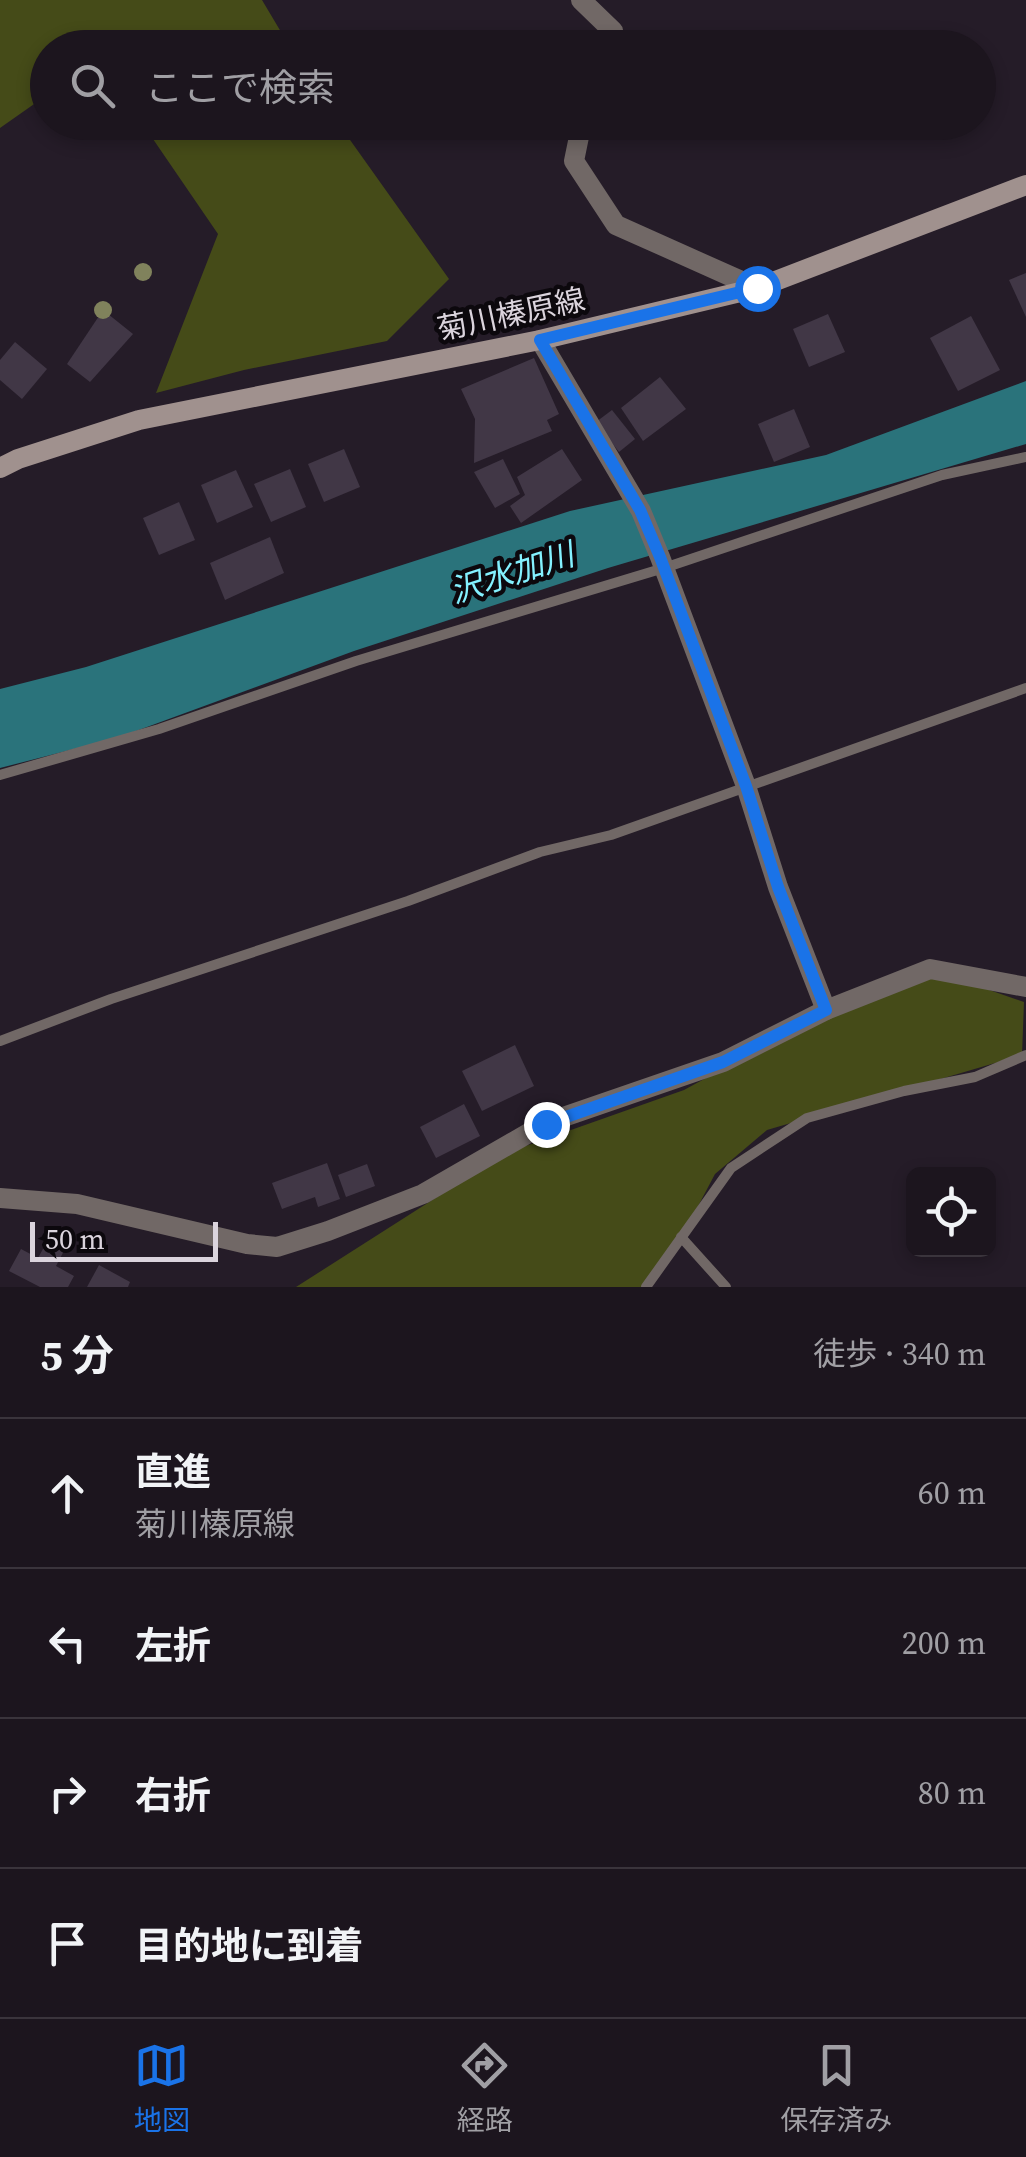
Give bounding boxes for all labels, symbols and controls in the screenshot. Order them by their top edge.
search box [30,30,996,140]
icon: search [65,58,120,113]
text: ここで検索 [145,62,335,114]
route start [735,266,781,312]
street label: 菊川榛原線 [433,278,589,350]
water label: 沢水加川 [444,531,583,614]
route end [524,1102,570,1148]
map controls [906,1167,996,1257]
button: locate [906,1167,996,1257]
scale bar [30,1217,218,1262]
text: 50 m [45,1220,105,1258]
text: 5 分 [40,1326,114,1384]
text: 徒歩 · 340 m [813,1332,986,1376]
text: 直進 [135,1446,211,1498]
icon: ahead [40,1466,95,1521]
text: 60 m [918,1471,986,1515]
text: 菊川榛原線 [135,1502,295,1546]
icon: left [40,1616,95,1671]
text: 左折 [135,1620,211,1672]
text: 200 m [902,1621,986,1665]
icon: right [40,1766,95,1821]
text: 右折 [135,1770,211,1822]
text: 80 m [918,1771,986,1815]
icon: arrive [40,1916,95,1971]
text: 目的地に到着 [135,1920,363,1972]
tab: 地図 [134,2038,190,2139]
tab: 経路 [457,2038,513,2139]
tab: 保存済み [780,2038,892,2139]

